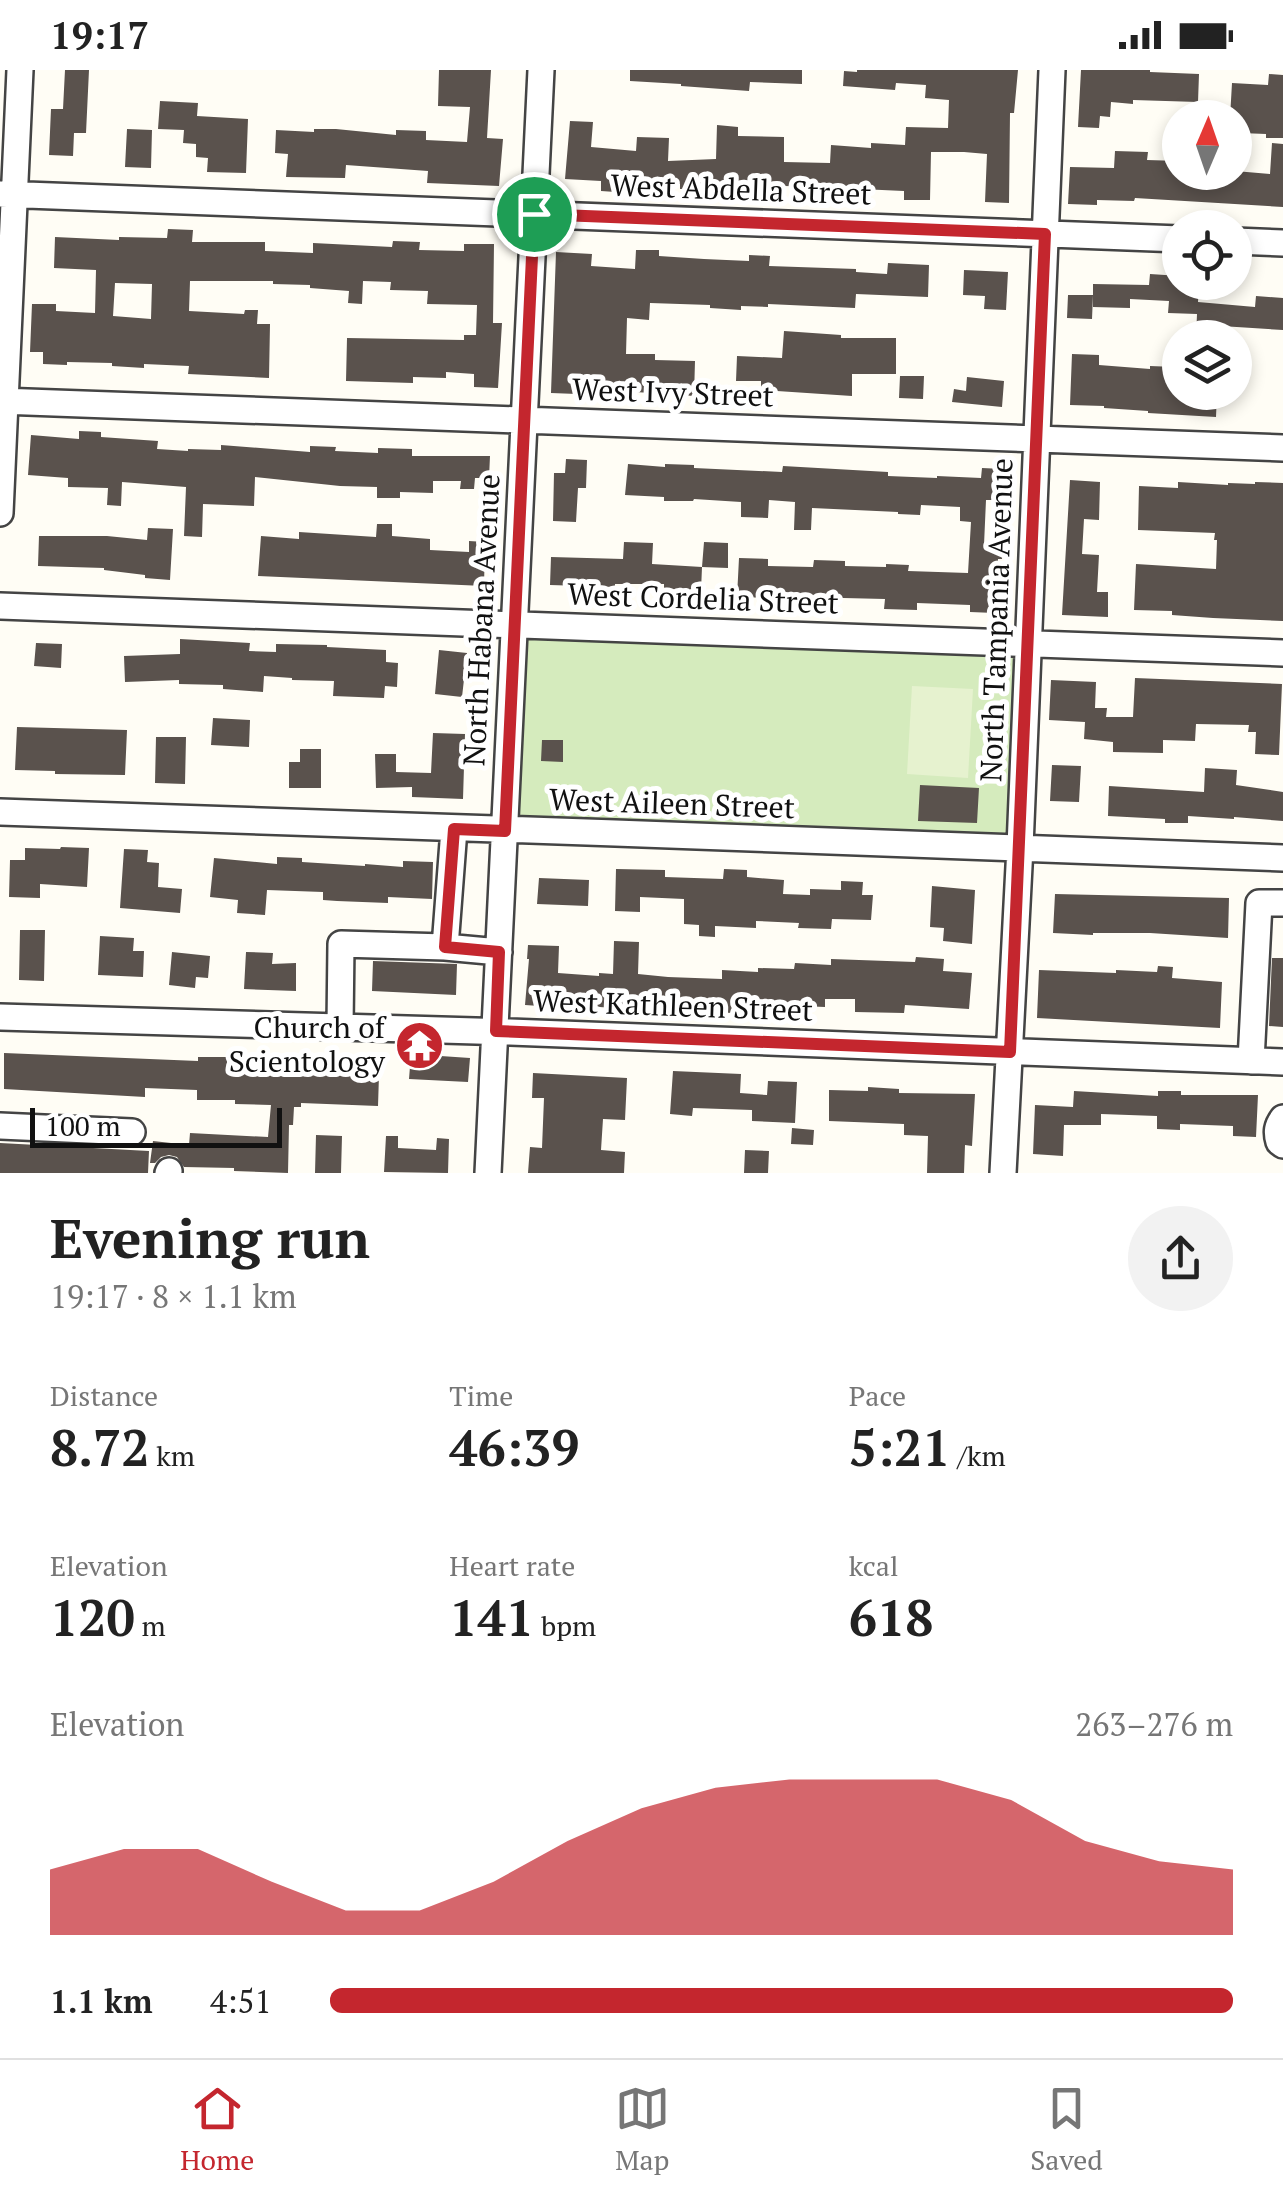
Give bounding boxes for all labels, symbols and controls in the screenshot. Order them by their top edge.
text: 19:17 [50,10,149,60]
north arrow [1162,100,1252,190]
map controls [1162,100,1252,410]
street label: West Abdella Street [610,164,872,214]
pin [492,172,577,257]
icon: arrive [507,187,562,242]
button: locate [1162,210,1252,300]
button: layers [1162,320,1252,410]
street label: West Ivy Street [572,368,775,416]
street label: North Tampania Avenue [970,457,1022,783]
street label: North Habana Avenue [453,473,509,767]
street label: West Cordelia Street [567,573,839,623]
street label: West Aileen Street [548,779,796,827]
street label: West Kathleen Street [532,980,814,1030]
place label: Church of Scientology [229,1007,387,1081]
temple icon: Church of Scientology [394,1019,446,1071]
scale bar [30,1103,282,1148]
text: 100 m [45,1107,121,1144]
text: Evening run [50,1201,370,1274]
button: share [1128,1206,1233,1311]
text: 19:17 · 8 × 1.1 km [50,1275,297,1317]
text: Distance [50,1377,158,1414]
text: Time [449,1377,513,1414]
text: Pace [849,1377,906,1414]
text: 8.72 [50,1414,150,1480]
text: 46:39 [449,1414,579,1480]
text: 5:21 [849,1414,951,1480]
text: km [150,1437,195,1474]
text: /km [951,1437,1006,1474]
text: Elevation [50,1547,168,1584]
text: Heart rate [449,1547,575,1584]
text: kcal [849,1547,898,1584]
text: 120 [50,1584,135,1650]
text: 141 [449,1584,534,1650]
text: 618 [849,1584,933,1650]
text: m [135,1607,166,1644]
text: bpm [534,1607,596,1644]
text: Elevation [50,1703,184,1745]
text: 263–276 m [1075,1703,1233,1745]
text: 1.1 km [50,1980,153,2022]
text: 4:51 [210,1980,272,2022]
tab: Home [180,2081,254,2178]
tab: Map [615,2081,670,2178]
tab: Saved [1030,2081,1103,2178]

